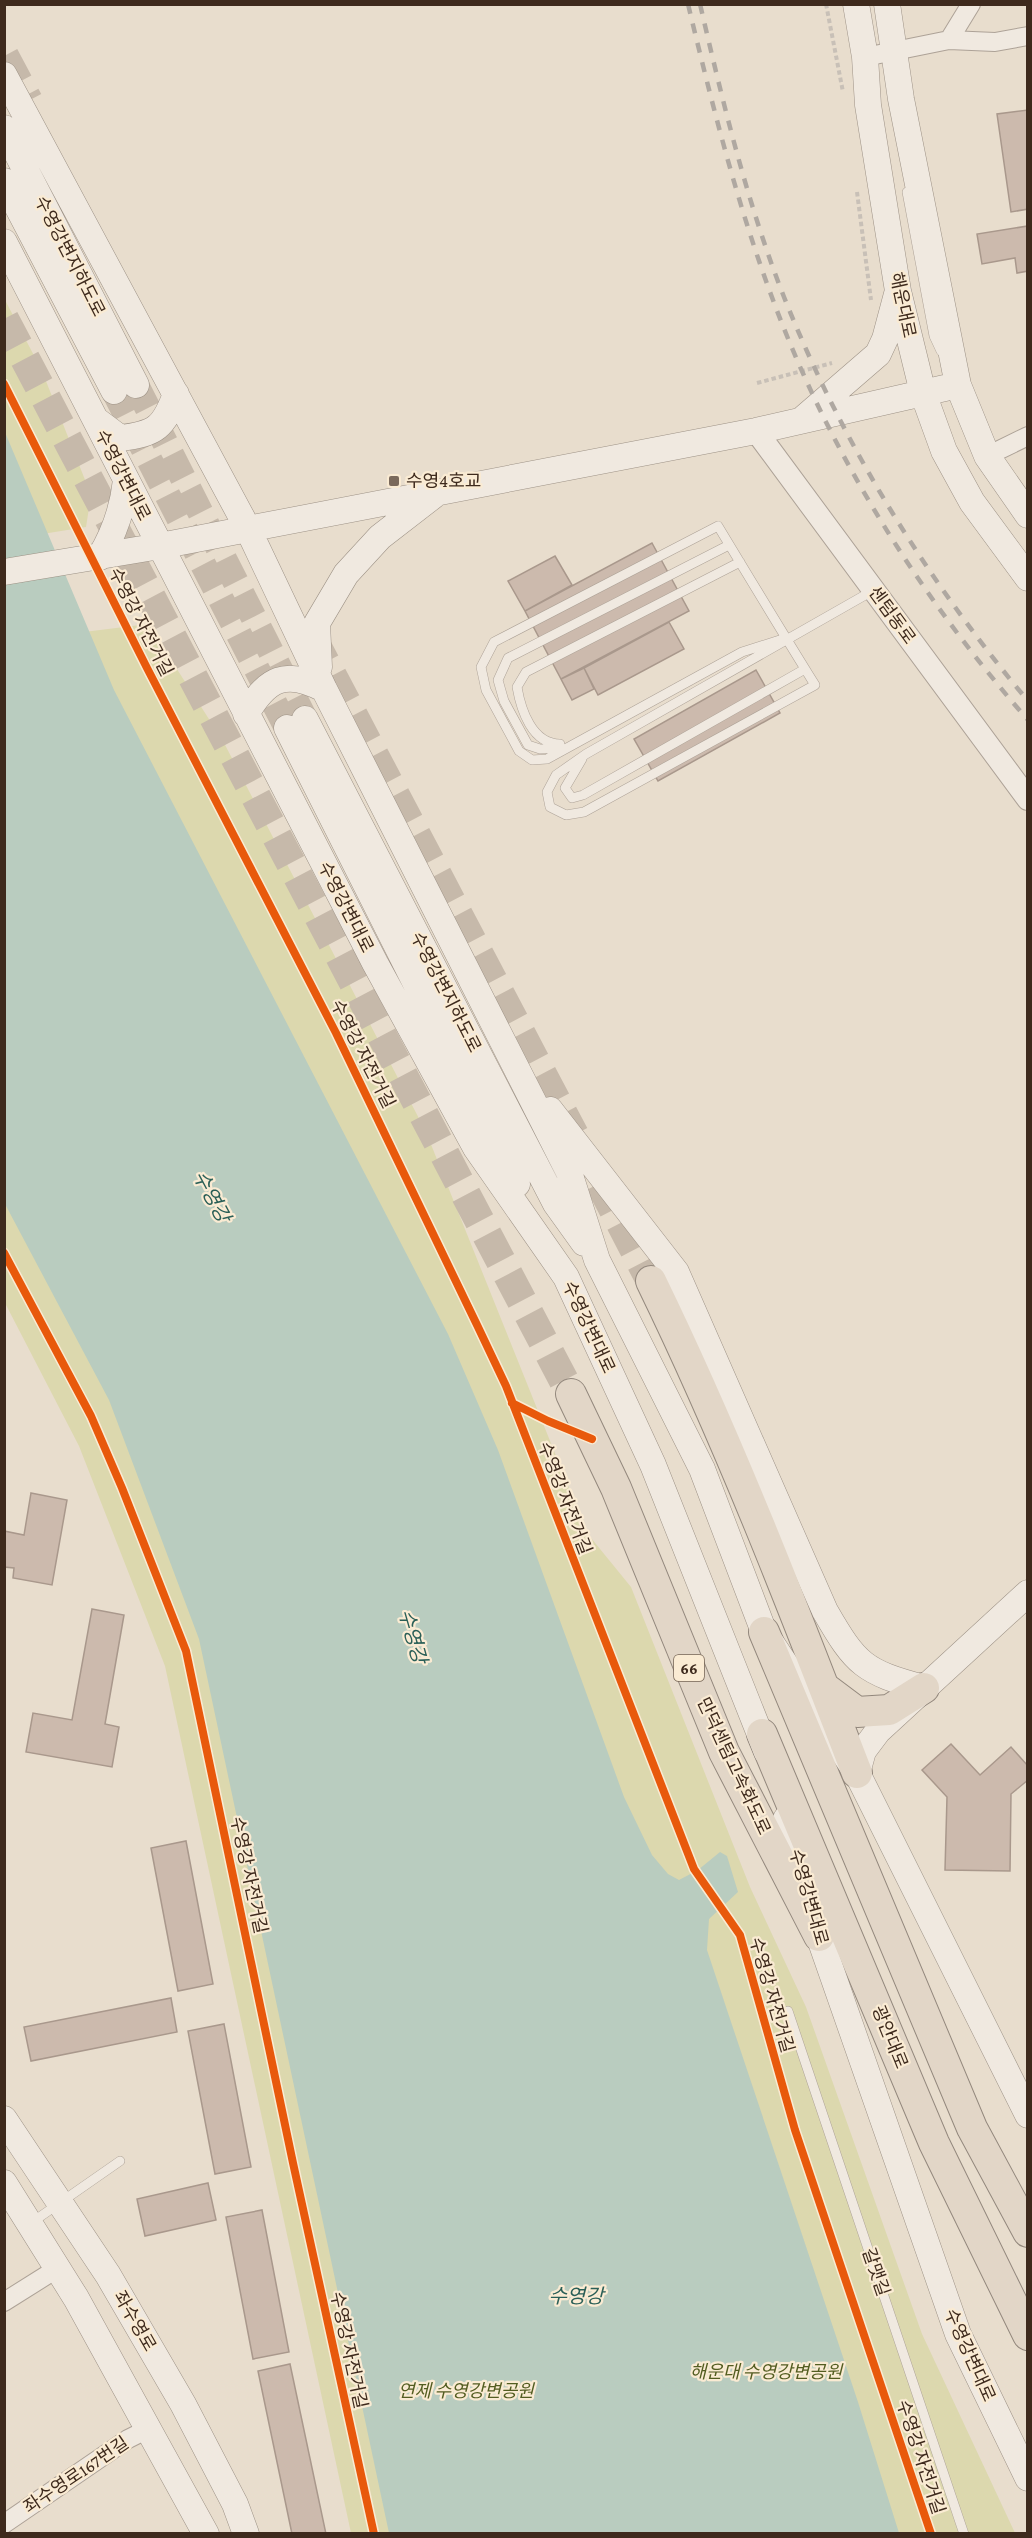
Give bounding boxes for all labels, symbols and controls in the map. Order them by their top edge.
street label: 수영강변지하도로 [31,192,109,320]
street label: 해운대로 [886,271,920,339]
street label: 수영강변대로 [92,426,154,524]
place label: 수영4호교 [406,471,481,491]
marker: 수영4호교 [387,474,401,488]
street label: 수영강 자전거길 [105,564,177,680]
street label: 센텀동로 [864,582,920,648]
street label: 수영강변대로 [315,858,377,956]
street label: 수영강변지하도로 [407,928,485,1056]
street label: 수영강 자전거길 [327,996,399,1112]
water label: 수영강 [189,1166,236,1228]
street label: 수영강변대로 [559,1278,619,1376]
street label: 수영강 자전거길 [534,1439,596,1557]
water label: 수영강 [395,1606,432,1668]
road number: 66 [674,1655,704,1681]
street label: 만덕센텀고속화도로 [693,1694,775,1838]
street label: 수영강 자전거길 [227,1815,271,1935]
street label: 수영강변대로 [786,1846,832,1948]
street label: 수영강 자전거길 [746,1935,798,2055]
street label: 광안대로 [868,2003,912,2071]
street label: 갈맷길 [858,2245,894,2299]
water label: 수영강 [548,2285,606,2307]
street label: 좌수영로 [110,2287,160,2355]
street label: 수영강 자전거길 [327,2290,371,2410]
street label: 수영강변대로 [941,2306,999,2404]
park label: 해운대 수영강변공원 [690,2362,844,2382]
park label: 연제 수영강변공원 [398,2381,535,2401]
street label: 수영강 자전거길 [893,2397,949,2517]
street label: 좌수영로167번길 [20,2433,132,2517]

